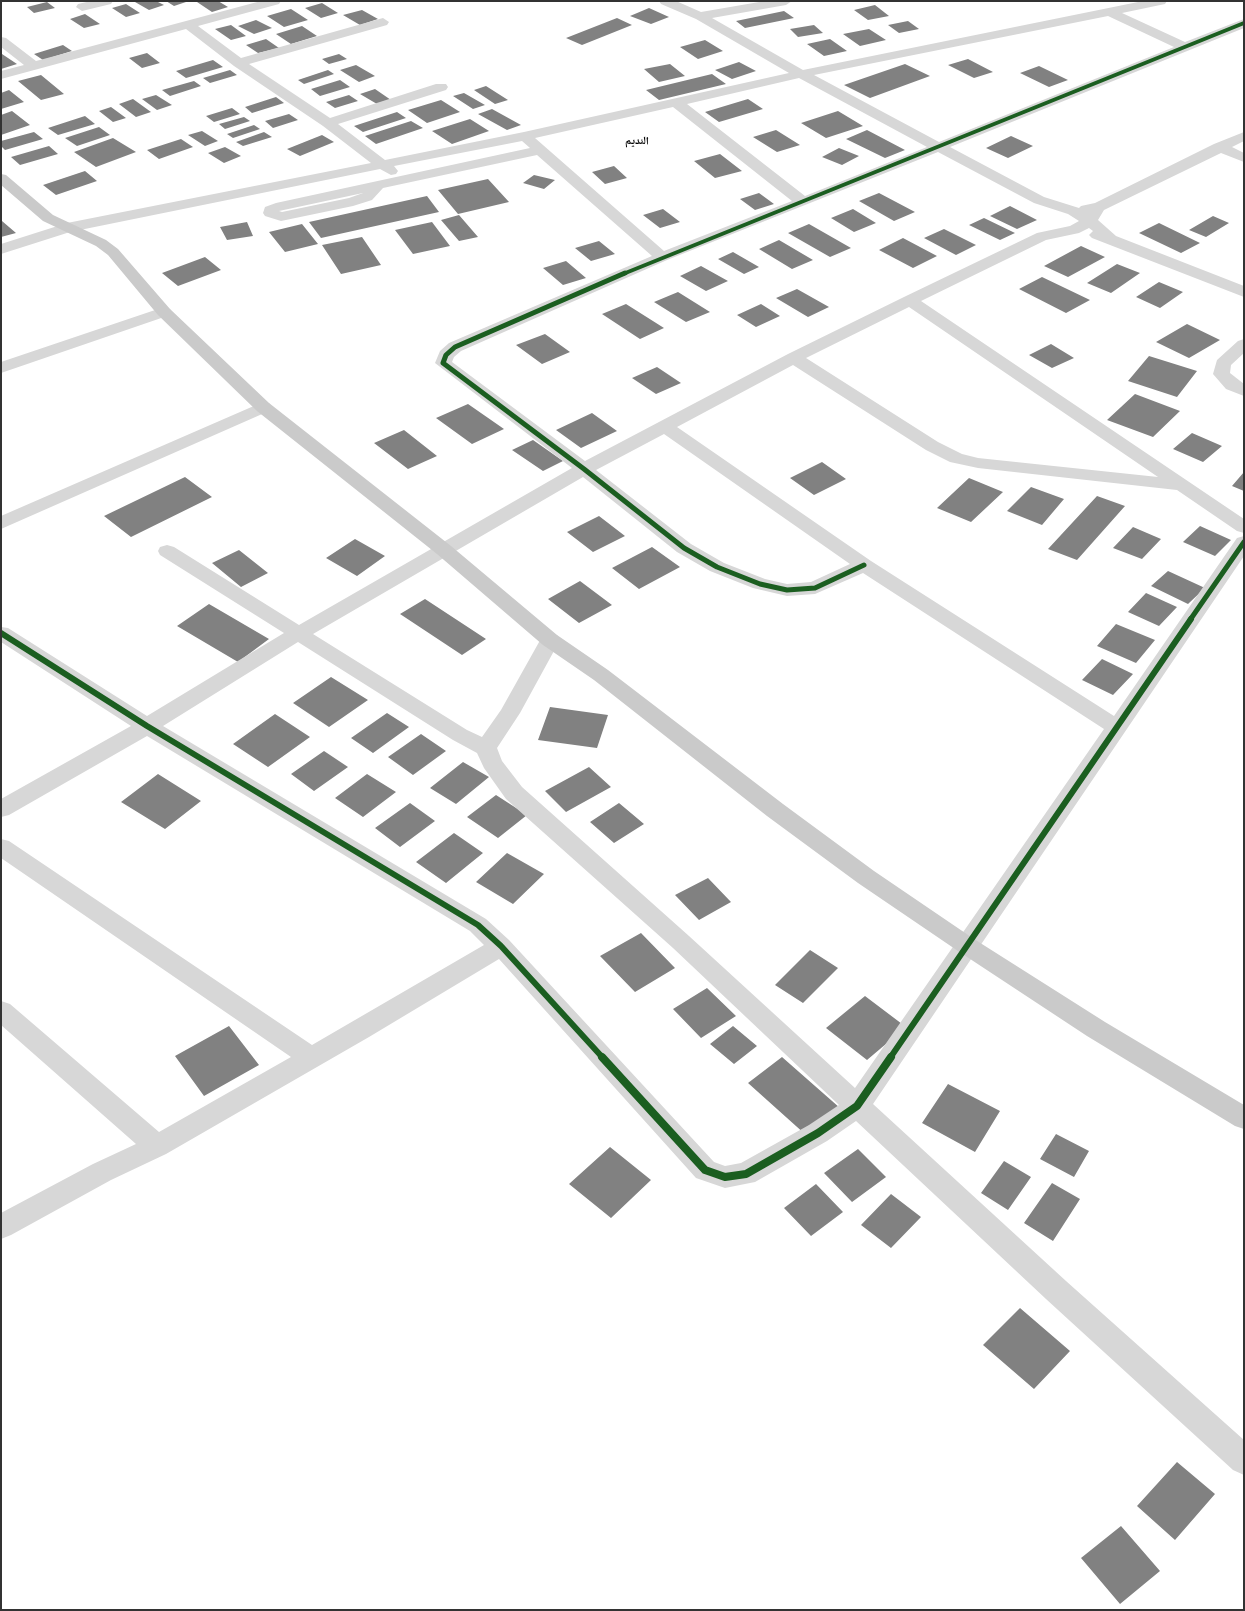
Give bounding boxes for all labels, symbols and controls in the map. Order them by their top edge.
district label: النديم [625,135,649,149]

